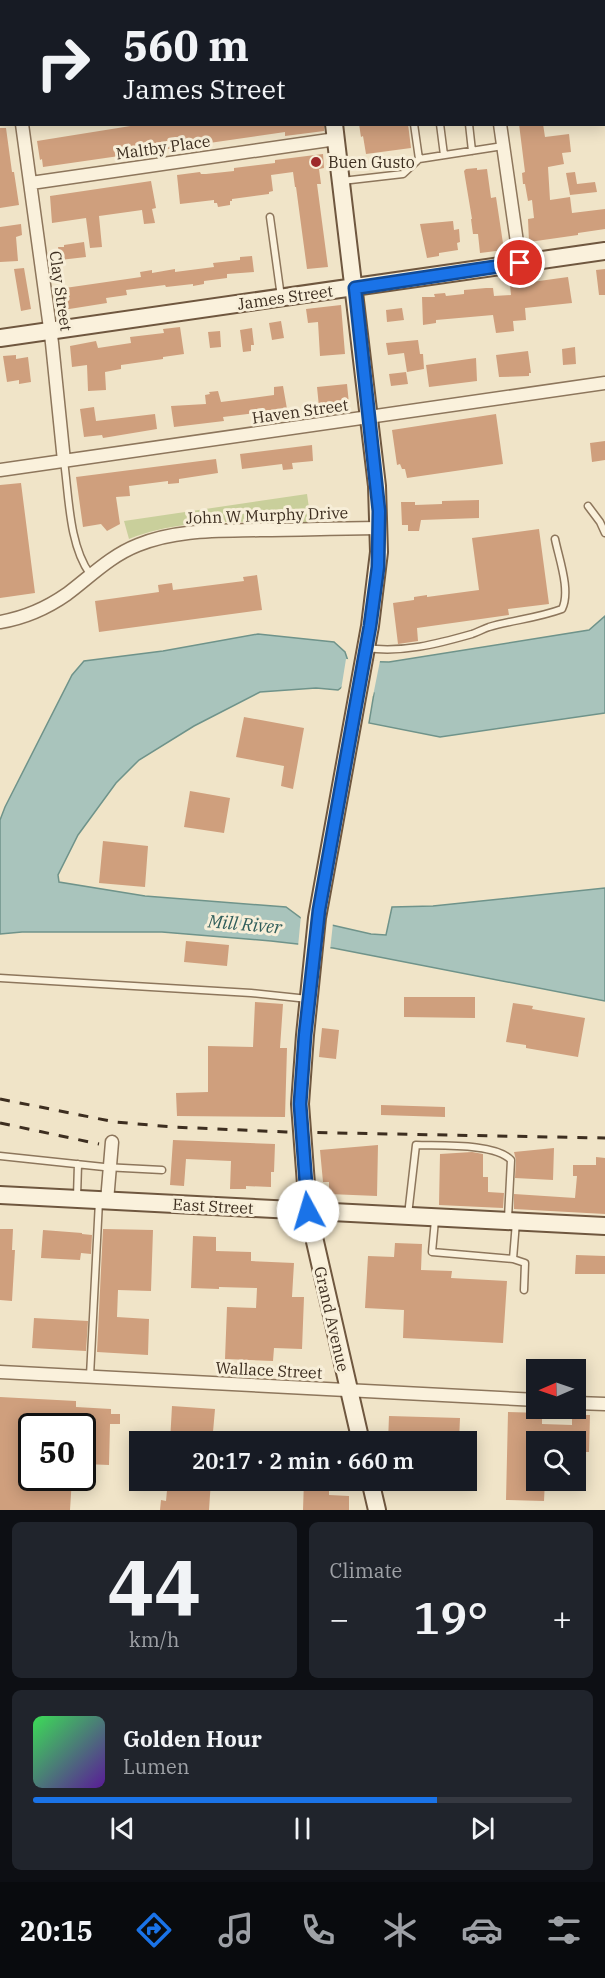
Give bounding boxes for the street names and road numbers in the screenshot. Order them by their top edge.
street label: Maltby Place [115,130,211,164]
street label: Clay Street [45,250,77,333]
street label: James Street [236,280,334,314]
street label: Haven Street [251,394,350,428]
street label: John W Murphy Drive [185,502,349,528]
street label: East Street [172,1194,254,1218]
street label: Grand Avenue [310,1264,354,1374]
street label: Wallace Street [215,1357,323,1383]

